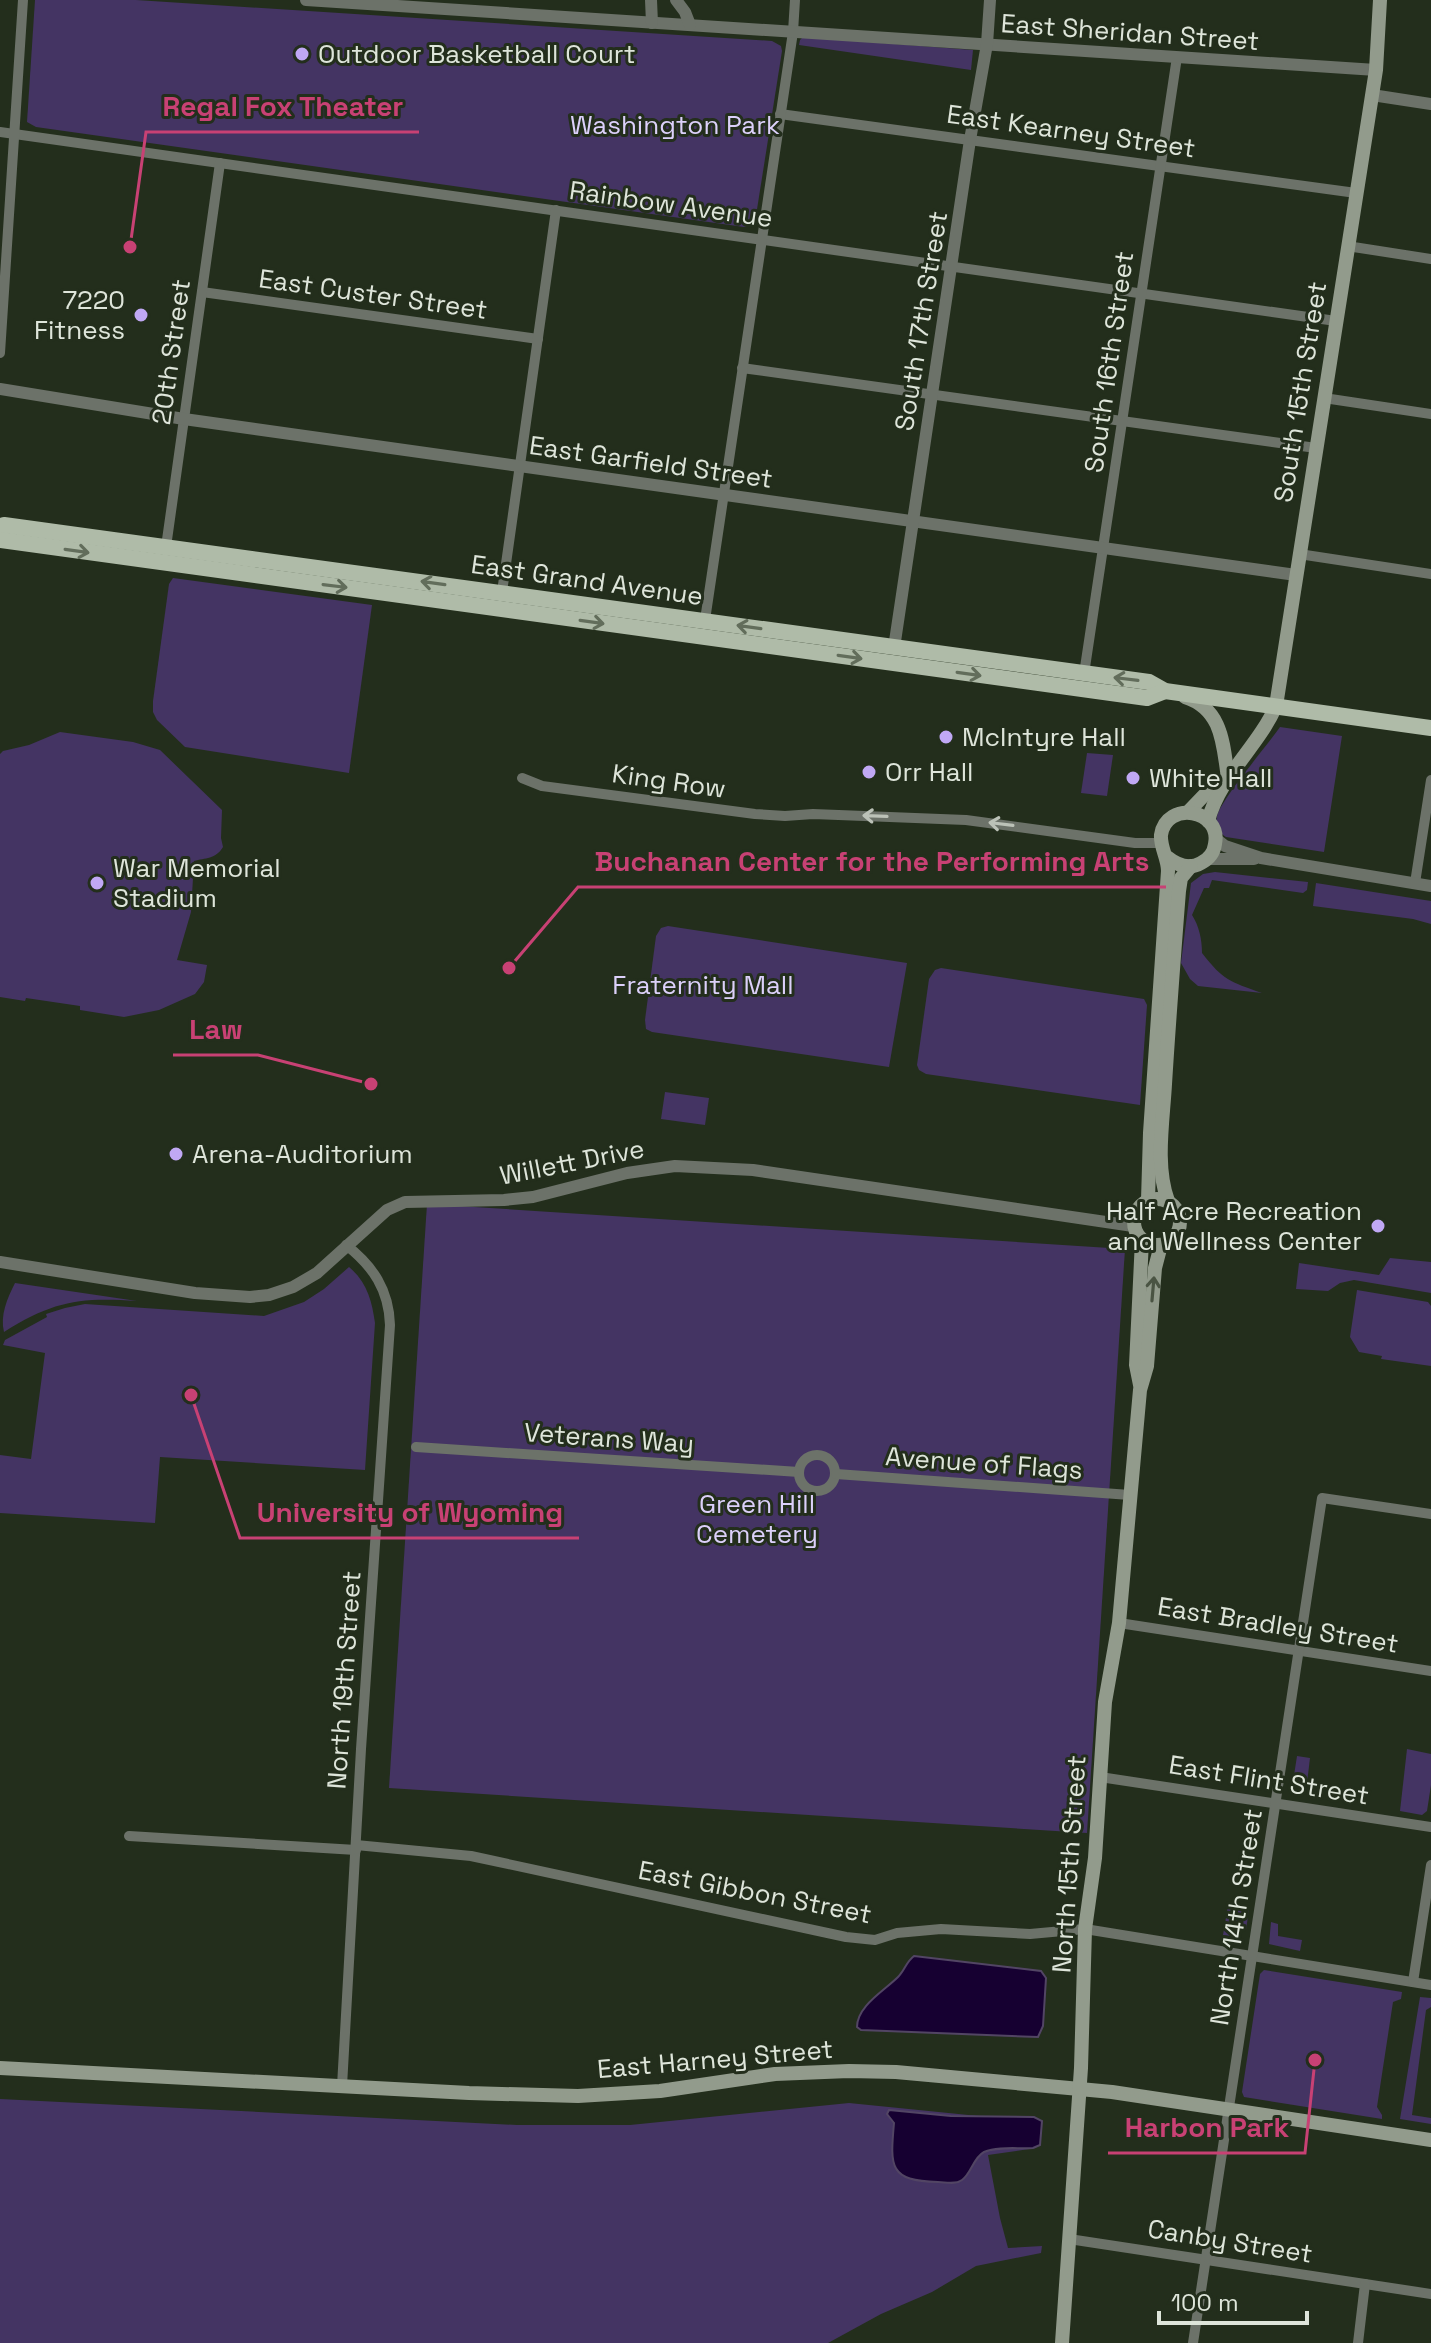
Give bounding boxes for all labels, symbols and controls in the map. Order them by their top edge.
street label: East Sheridan Street [1000,6,1260,58]
place label: Outdoor Basketball Court [318,37,636,71]
marker: Outdoor Basketball Court [293,45,311,63]
callout: Regal Fox Theater [146,80,419,132]
text: Regal Fox Theater [163,88,403,124]
street label: East Kearney Street [945,97,1197,165]
park label: Washington Park [570,108,780,142]
street label: Rainbow Avenue [567,173,775,235]
street label: South 17th Street [887,209,955,433]
street label: South 16th Street [1077,249,1141,475]
street label: East Custer Street [257,261,489,327]
street label: 20th Street [144,277,198,427]
street label: South 15th Street [1266,279,1334,505]
place label: 7220 Fitness [34,283,125,347]
marker: 7220 Fitness [132,306,150,324]
street label: East Garfield Street [527,428,775,496]
one-way arrow [64,544,89,559]
street label: East Grand Avenue [469,547,705,613]
one-way arrow [421,575,446,590]
one-way arrow [321,579,347,594]
one-way arrow [578,614,605,629]
one-way arrow [737,619,762,634]
one-way arrow [836,650,862,665]
one-way arrow [956,667,981,682]
one-way arrow [1113,671,1140,686]
place label: McIntyre Hall [962,720,1126,754]
marker: McIntyre Hall [937,728,955,746]
place label: Orr Hall [885,755,973,789]
street label: King Row [610,756,728,806]
place label: White Hall [1149,761,1272,795]
marker: Orr Hall [860,763,878,781]
marker: White Hall [1124,769,1142,787]
one-way arrow [862,809,889,824]
one-way arrow [988,816,1015,831]
callout: Buchanan Center for the Performing Arts [578,835,1166,887]
text: Buchanan Center for the Performing Arts [595,843,1149,879]
place label: War Memorial Stadium [113,851,281,915]
marker: War Memorial Stadium [88,874,106,892]
park label: Fraternity Mall [612,968,794,1002]
callout: Law [173,1003,258,1055]
text: Law [189,1011,243,1047]
street label: Willett Drive [497,1131,647,1193]
place label: Arena-Auditorium [192,1137,413,1171]
marker: Arena-Auditorium [167,1145,185,1163]
place label: Half Acre Recreation and Wellness Center [1106,1194,1362,1258]
marker: Half Acre Recreation and Wellness Center [1369,1217,1387,1235]
one-way arrow [1146,1276,1161,1303]
street label: Veterans Way [523,1415,695,1461]
street label: Avenue of Flags [884,1439,1084,1487]
callout: University of Wyoming [240,1486,579,1538]
park label: Green Hill Cemetery [696,1487,818,1551]
text: University of Wyoming [257,1494,563,1530]
street label: North 19th Street [319,1570,369,1790]
street label: East Bradley Street [1155,1589,1401,1661]
street label: East Flint Street [1167,1747,1371,1813]
street label: North 15th Street [1044,1754,1094,1974]
street label: North 14th Street [1202,1806,1270,2028]
street label: East Gibbon Street [636,1853,874,1931]
street label: East Harney Street [596,2032,834,2086]
callout: Harbon Park [1108,2101,1305,2153]
text: Harbon Park [1125,2109,1290,2145]
street label: Canby Street [1145,2211,1315,2271]
scale bar [1159,2275,1307,2325]
text: 100 m [1171,2287,1239,2318]

